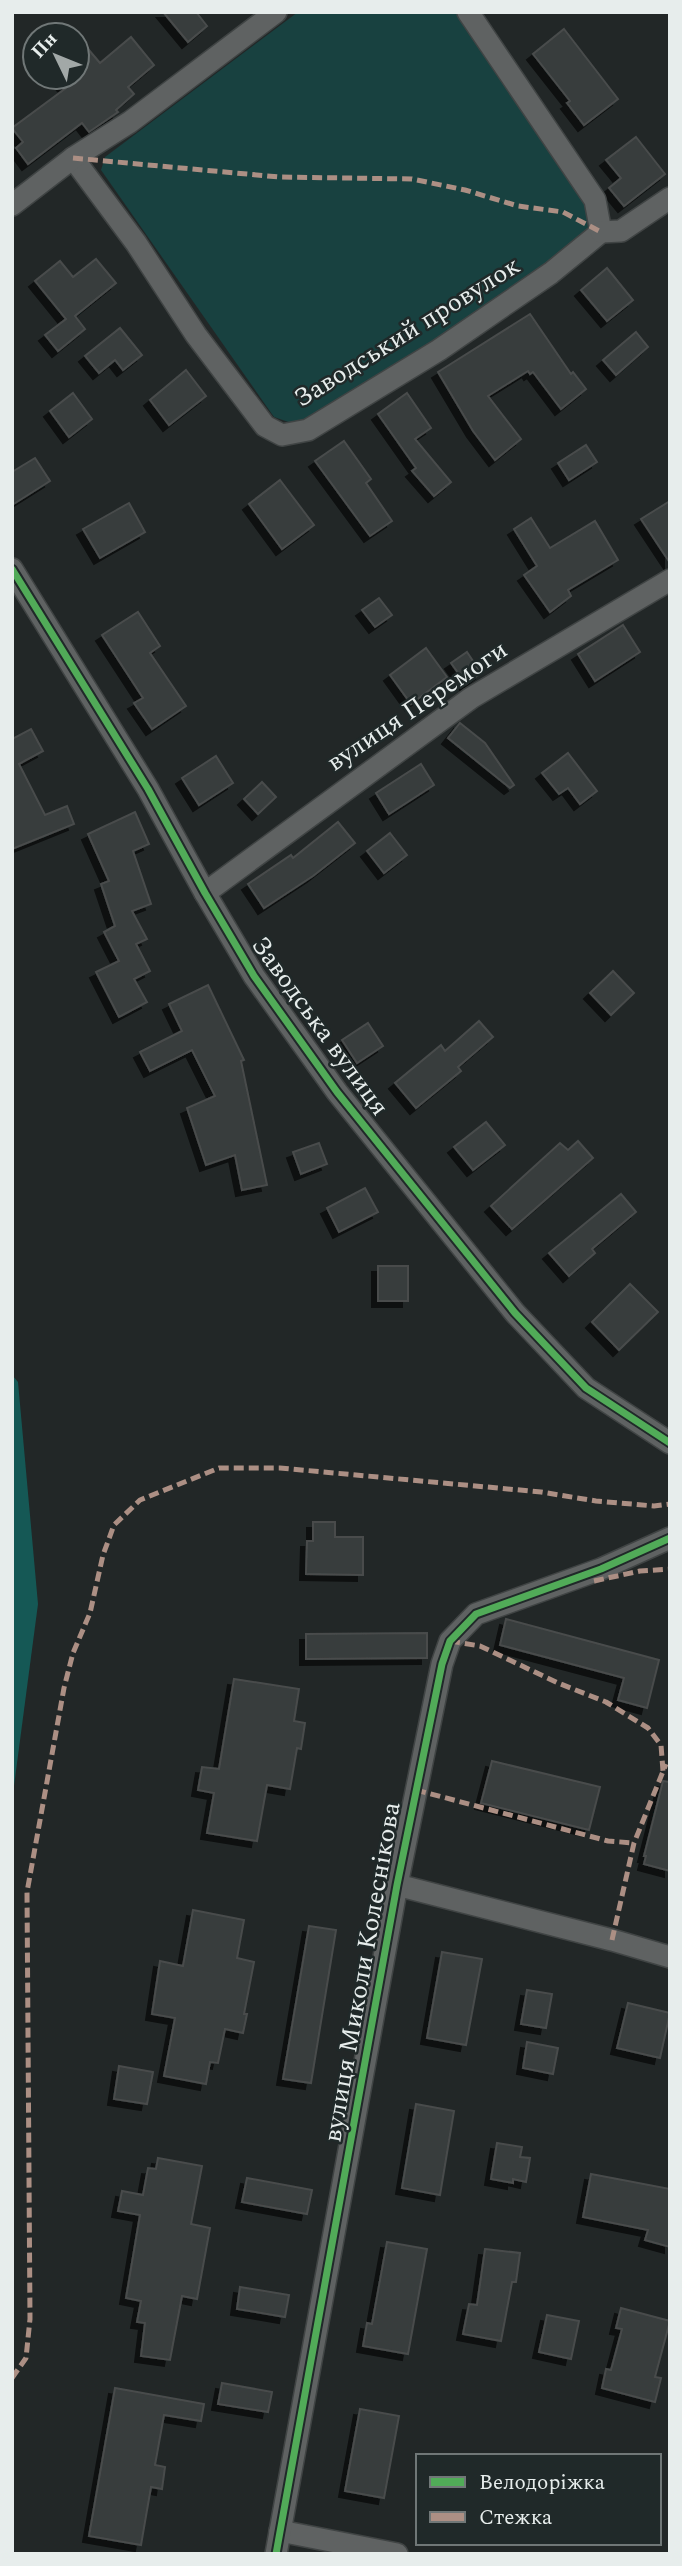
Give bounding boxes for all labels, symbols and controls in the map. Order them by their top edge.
north arrow [21,21,91,91]
text: Пн [25,25,65,65]
street label: Заводський провулок [286,246,528,418]
street label: вулиця Перемоги [318,630,516,782]
street label: Заводська вулиця [241,928,399,1124]
street label: вулиця Миколи Колеснікова [312,1798,412,2145]
legend [416,2454,661,2545]
text: Велодоріжка [479,2467,606,2499]
text: Стежка [479,2502,553,2534]

